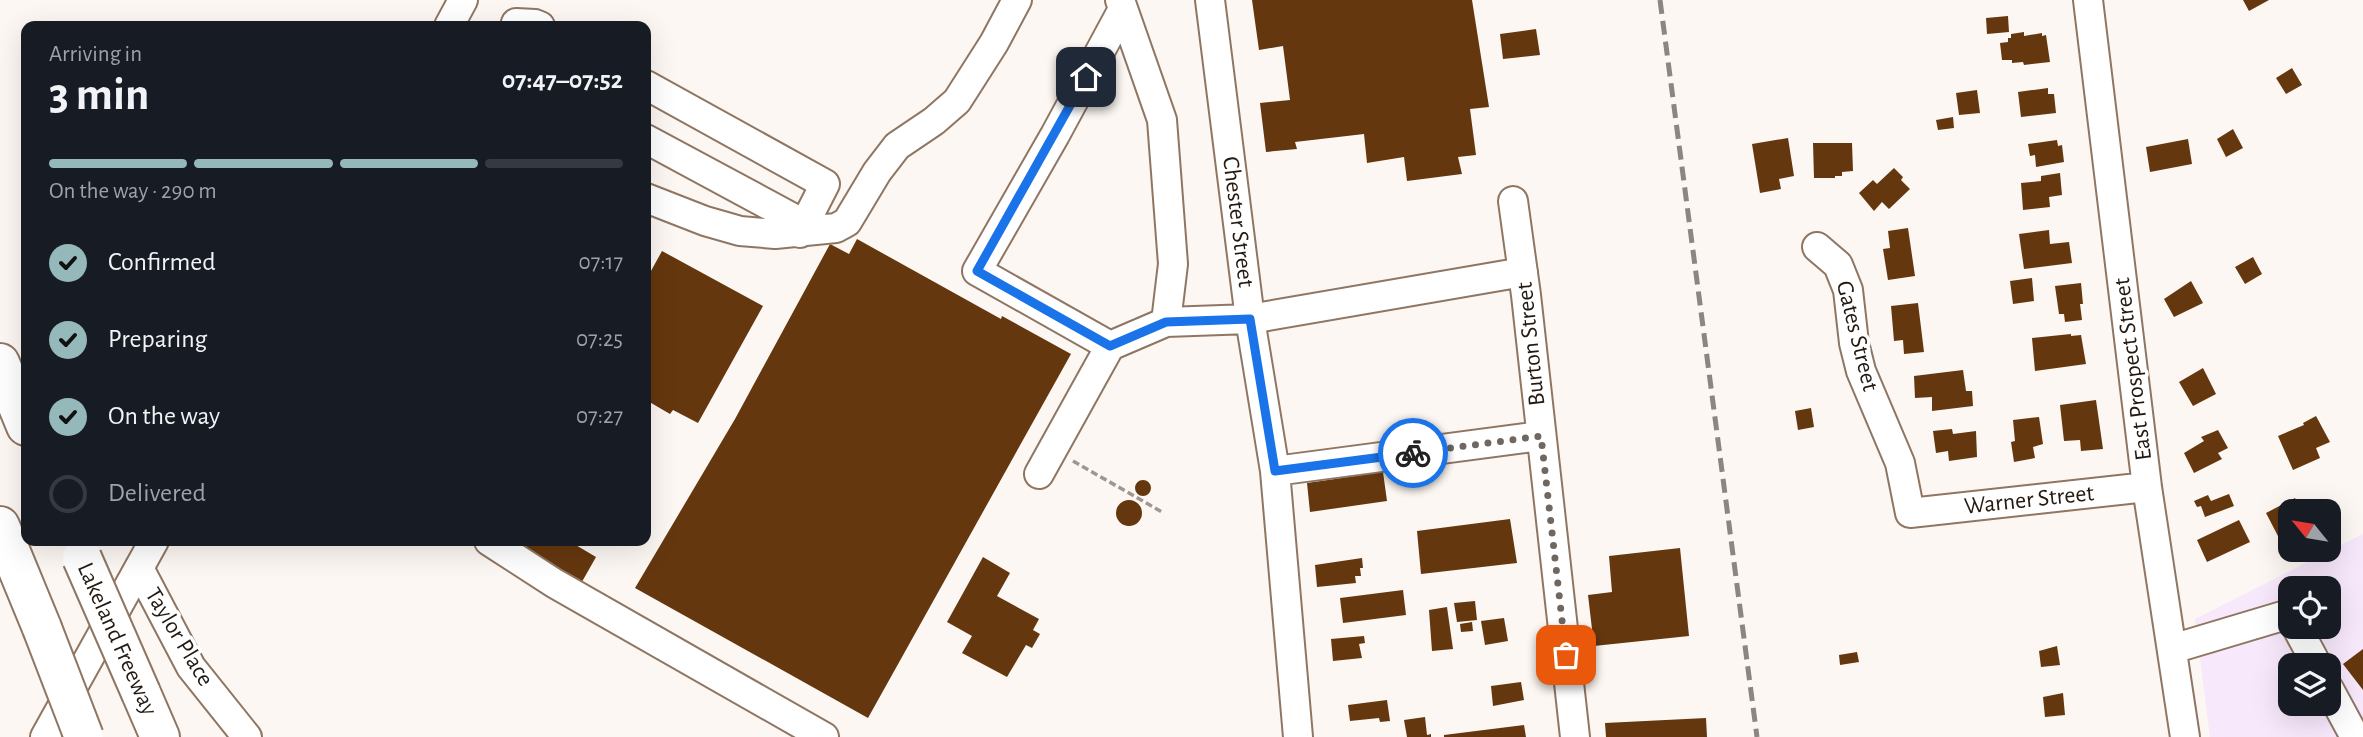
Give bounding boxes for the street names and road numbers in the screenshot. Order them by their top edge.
street label: Chester Street [1218,155,1258,289]
street label: East Prospect Street [2110,276,2156,462]
street label: Gates Street [1832,278,1882,394]
street label: Burton Street [1513,281,1549,407]
street label: Warner Street [1963,481,2095,519]
street label: Lakeland Freeway [73,559,161,719]
street label: Taylor Place [140,584,218,690]

